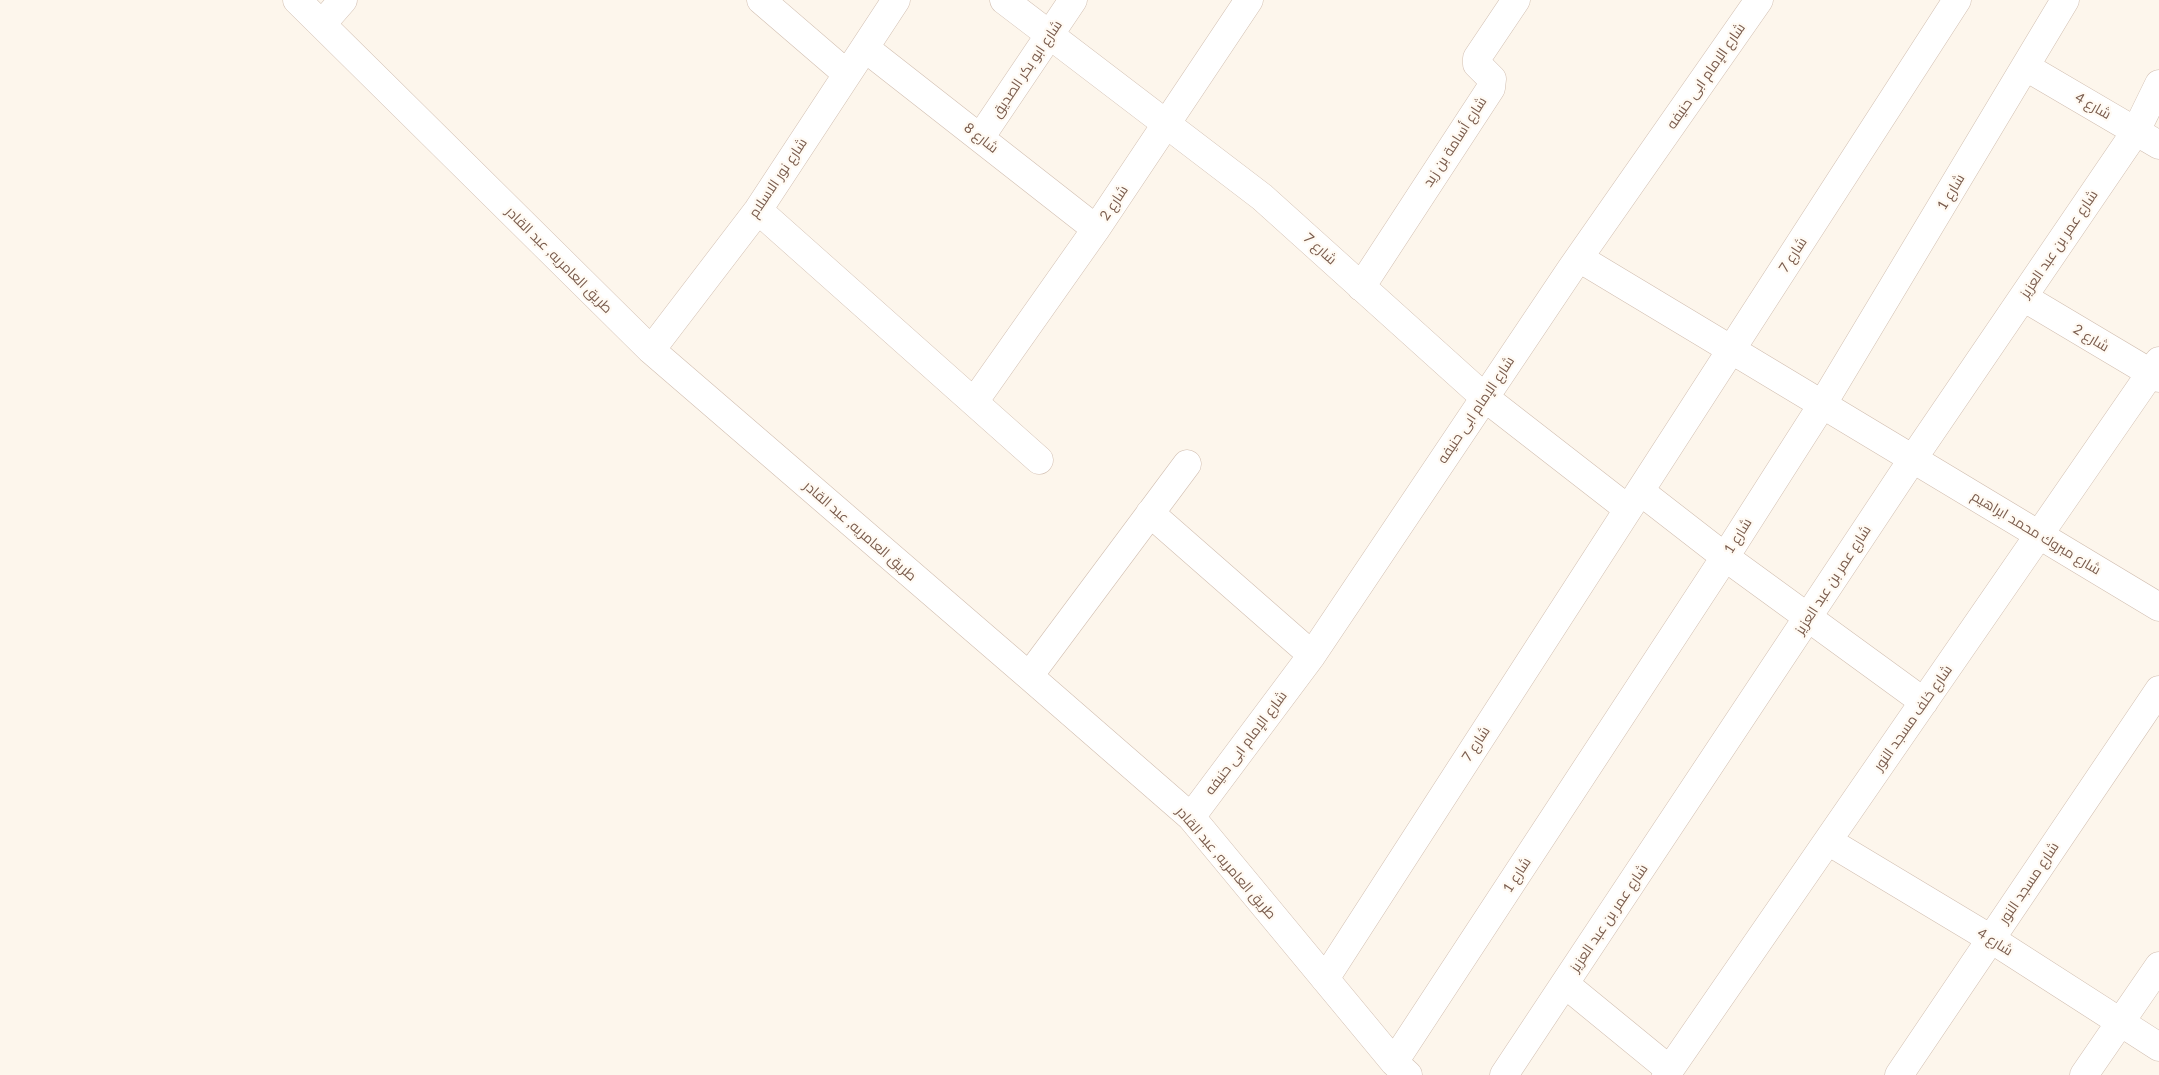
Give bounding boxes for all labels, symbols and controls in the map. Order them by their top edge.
street label: شارع ابو بكر الصديق [988,17,1066,121]
street label: شارع الإمام ابى حنيفه [1663,20,1749,132]
street label: شارع 4 [2072,89,2114,123]
street label: شارع أسامة بن زيد [1420,94,1490,190]
street label: شارع 8 [961,119,1001,157]
street label: شارع نور الاسلام [745,135,811,221]
street label: شارع 1 [1934,171,1968,213]
street label: شارع 2 [1096,182,1132,224]
street label: شارع عمر بن عبد العزيز [2017,187,2101,301]
street label: طريق العامريه, عبد القادر [502,203,616,317]
street label: شارع 7 [1300,230,1340,268]
street label: شارع 7 [1775,234,1811,276]
street label: شارع 2 [2070,321,2112,355]
street label: شارع الإمام ابى حنيفه [1434,353,1518,467]
street label: طريق العامريه, عبد القادر [800,478,920,584]
street label: شارع مبروك محمد ابراهيم [1968,488,2104,578]
street label: شارع 1 [1721,515,1755,557]
street label: شارع عمر بن عبد العزيز [1791,522,1875,638]
street label: شارع خلف مسجد النور [1870,662,1956,774]
street label: شارع الإمام ابى حنيفه [1202,688,1290,798]
street label: شارع 7 [1458,723,1494,765]
street label: طريق العامريه, عبد القادر [1173,803,1279,923]
street label: شارع مسجد النور [1996,839,2062,927]
street label: شارع 1 [1499,854,1535,896]
street label: شارع عمر بن عبد العزيز [1567,861,1651,975]
street label: شارع 4 [1974,925,2016,959]

